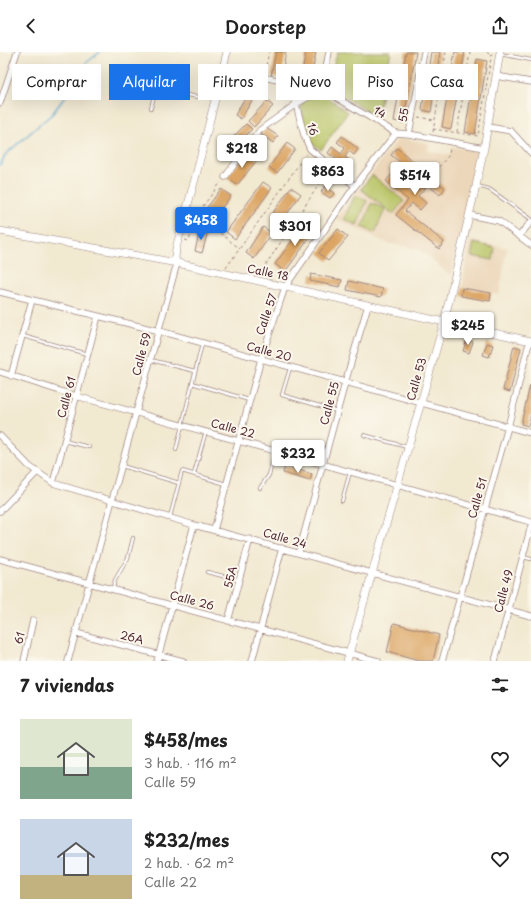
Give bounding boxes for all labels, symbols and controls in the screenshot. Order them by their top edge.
text: Doorstep [225,13,306,40]
icon: back [20,15,42,37]
icon: share [489,15,511,37]
chip: Comprar [12,64,101,100]
chip: Alquilar [109,64,190,100]
chip: Filtros [198,64,268,100]
chip: Nuevo [276,64,345,100]
chip: Piso [353,64,408,100]
chip: Casa [416,64,478,100]
street label: 14 [370,102,390,122]
street label: 55 [393,107,413,123]
street label: 16 [303,120,323,138]
pin: $218 [218,135,266,169]
text: $218 [226,138,258,157]
pin: $863 [304,158,352,192]
text: $863 [311,161,345,180]
pin: $514 [391,162,439,196]
text: $514 [399,165,431,184]
pin: $458 [177,207,225,241]
text: $458 [184,210,218,229]
pin: $301 [271,213,319,247]
text: $301 [279,216,311,235]
street label: Calle 18 [246,259,290,285]
street label: Calle 57 [251,291,281,337]
pin: $245 [444,312,492,346]
text: $245 [451,315,485,334]
street label: Calle 59 [127,330,155,377]
street label: Calle 20 [245,337,293,365]
street label: Calle 53 [402,355,430,403]
street label: Calle 61 [52,374,80,420]
street label: Calle 55 [315,379,343,427]
street label: Calle 22 [209,414,257,442]
pin: $232 [274,440,322,474]
text: $232 [281,443,315,462]
street label: Calle 51 [463,475,491,520]
street label: Calle 24 [261,524,309,552]
street label: 55A [219,563,241,590]
street label: Calle 49 [489,567,517,615]
street label: Calle 26 [168,586,216,614]
street label: 26A [119,626,146,648]
street label: 61 [9,630,29,646]
text: 7 viviendas [20,672,114,698]
icon: filters [489,674,511,696]
text: $458/mes [144,727,228,753]
icon: home [52,735,100,783]
icon: heart [489,748,511,770]
text: 3 hab. · 116 m² [144,753,237,772]
text: Calle 59 [144,772,196,791]
text: $232/mes [144,827,229,853]
icon: home [52,835,100,883]
icon: heart [489,848,511,870]
text: 2 hab. · 62 m² [144,853,234,872]
text: Calle 22 [144,872,197,891]

